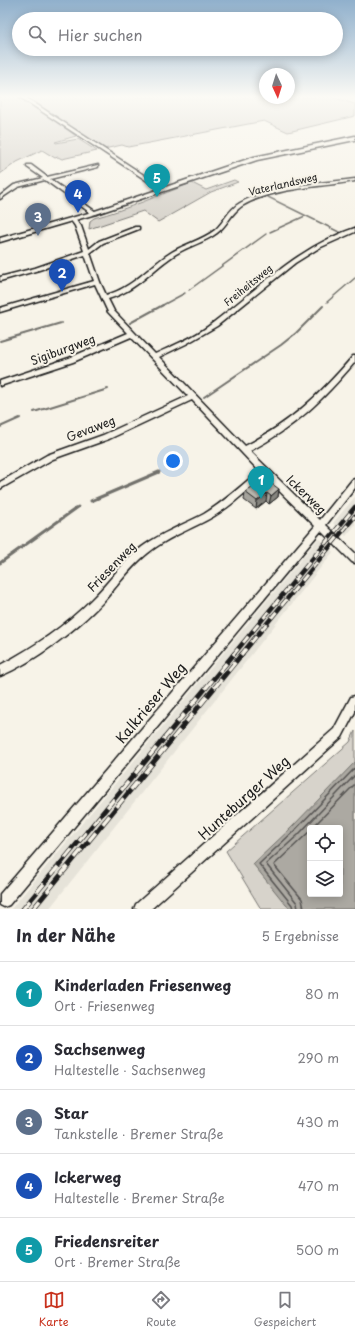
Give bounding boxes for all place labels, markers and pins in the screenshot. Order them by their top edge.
pin: 5 [144,164,170,197]
pin: 4 [65,180,91,213]
pin: 3 [25,203,51,236]
pin: 2 [49,259,75,292]
pin: 1 [248,466,274,499]

